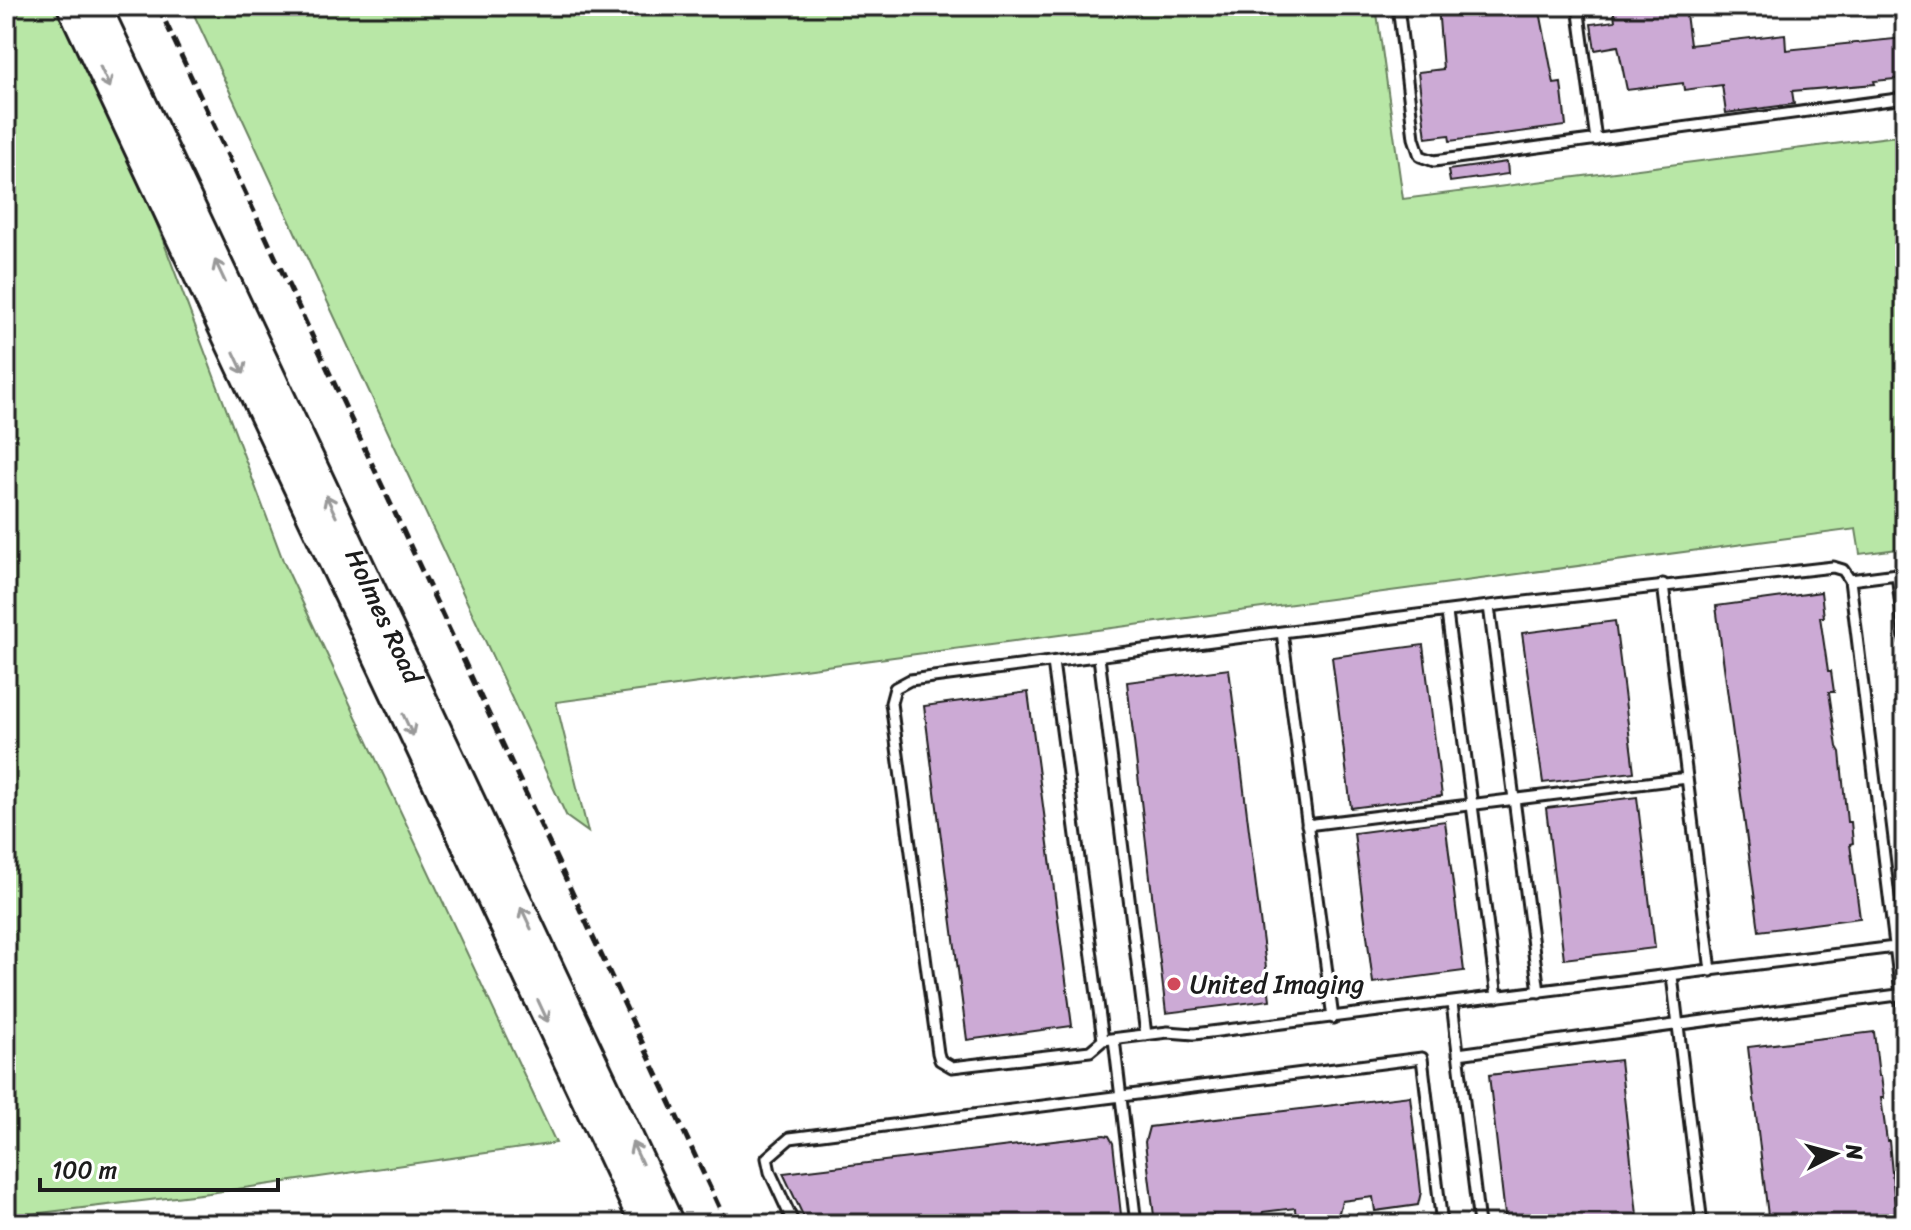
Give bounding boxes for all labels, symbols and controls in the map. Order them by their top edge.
one-way arrow [98,64,113,88]
one-way arrow [212,259,227,283]
one-way arrow [232,350,247,374]
one-way arrow [323,495,338,519]
street label: Holmes Road [332,540,437,693]
one-way arrow [401,713,416,737]
one-way arrow [518,907,533,931]
place label: United Imaging [1190,961,1364,1007]
marker: United Imaging [1165,975,1183,993]
one-way arrow [536,999,551,1023]
north arrow [1795,1114,1875,1194]
text: N [1834,1141,1875,1162]
scale bar [40,1142,278,1192]
one-way arrow [629,1142,644,1166]
text: 100 m [52,1149,117,1191]

